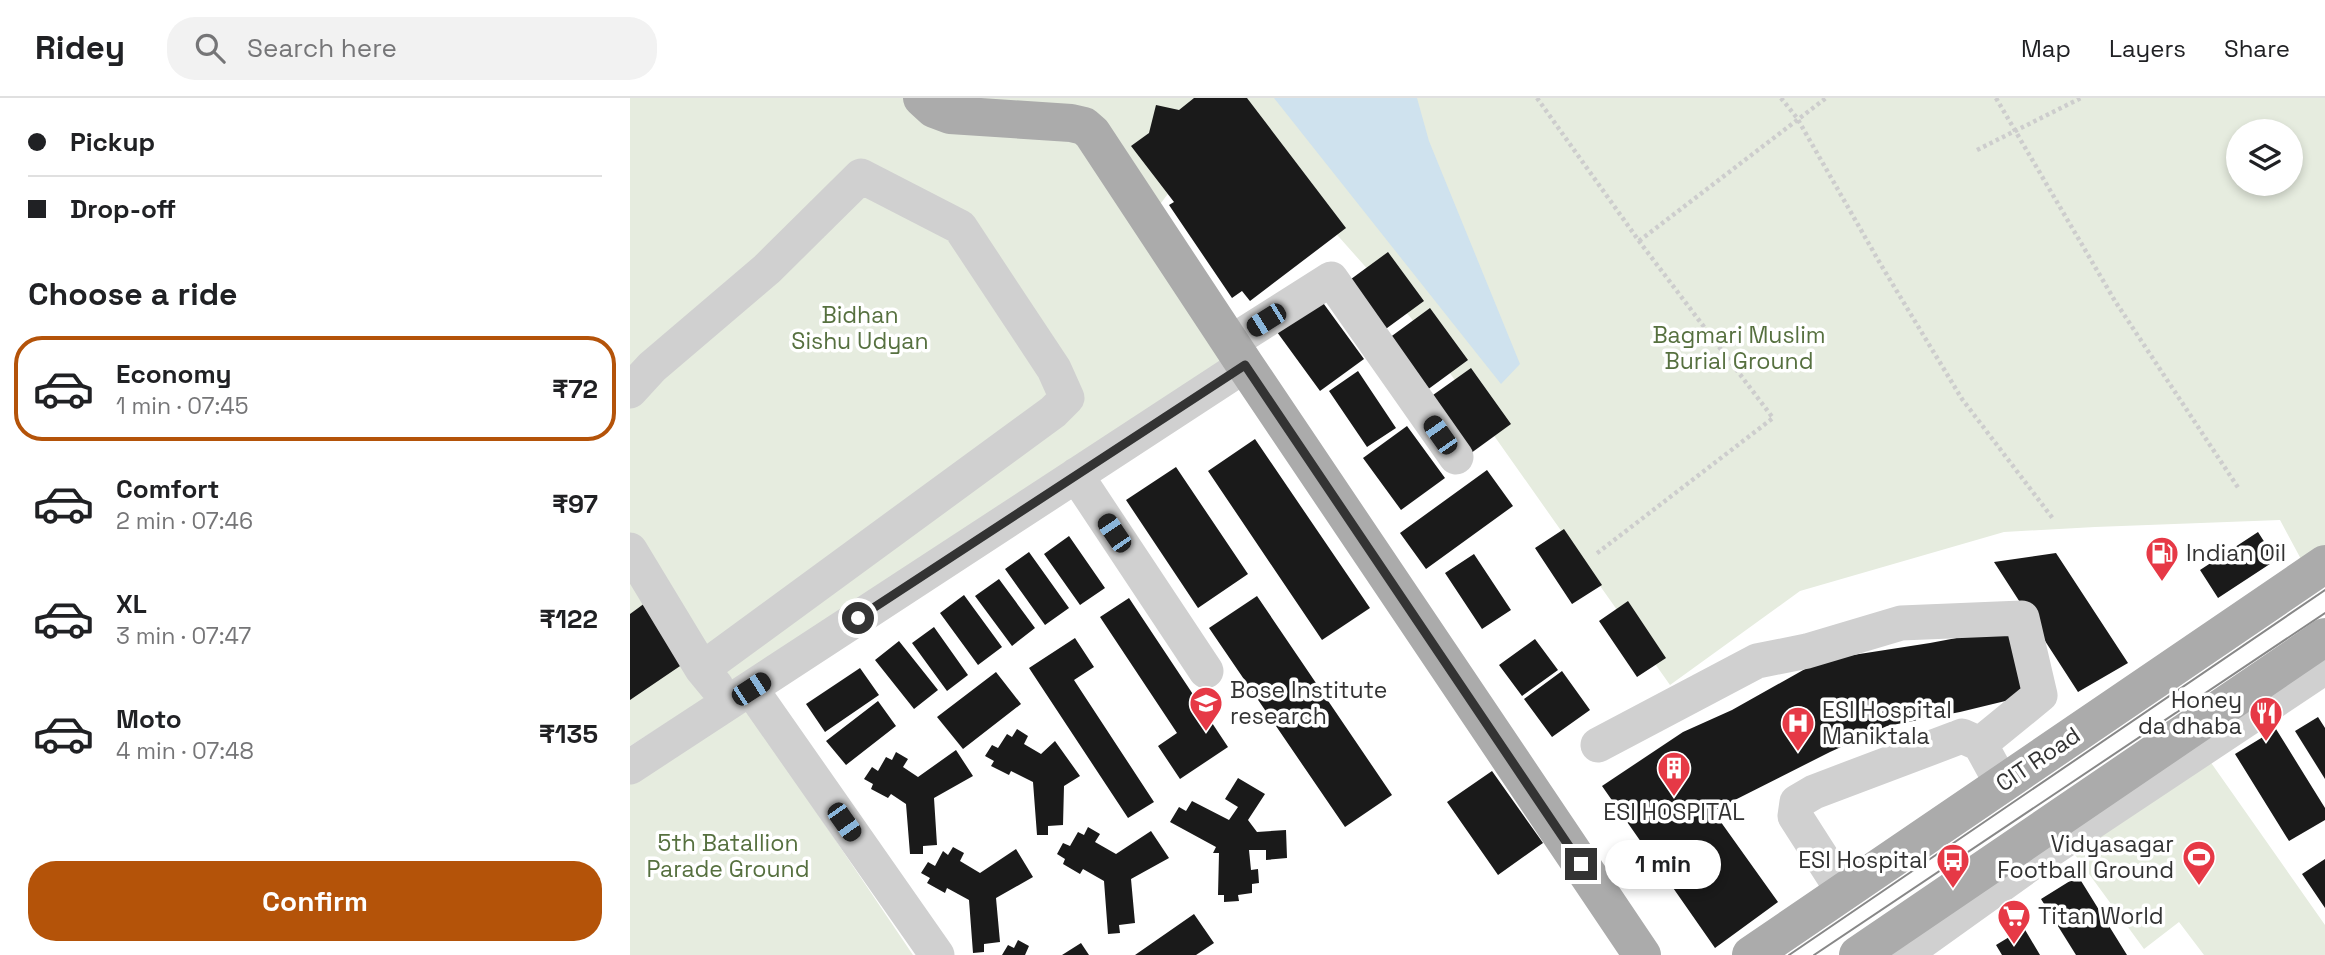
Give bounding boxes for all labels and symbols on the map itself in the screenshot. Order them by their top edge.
park label: Bidhan Sishu Udyan [791,300,929,356]
car [1243,300,1290,340]
park label: Bagmari Muslim Burial Ground [1652,320,1826,376]
car [1420,412,1461,458]
car [1094,510,1135,556]
fuel station icon: Indian Oil [2143,534,2181,583]
place label: Indian Oil [2186,538,2286,568]
route start [842,602,874,634]
car [728,669,775,709]
place label: Bose Institute research [1230,675,1387,731]
school or university icon: Bose Institute research [1187,684,1225,733]
place label: Honey da dhaba [2138,685,2242,741]
restaurant icon: Honey da dhaba [2247,694,2285,743]
place label: ESI Hospital Maniktala [1822,695,1952,751]
hospital icon: ESI Hospital Maniktala [1779,704,1817,753]
street label: CIT Road [1990,720,2086,798]
building icon: ESI HOSPITAL [1655,749,1693,798]
place label: ESI HOSPITAL [1603,797,1745,827]
car [824,799,865,845]
park label: 5th Batallion Parade Ground [647,828,809,884]
place label: Vidyasagar Football Ground [1997,829,2174,885]
sports icon: Vidyasagar Football Ground [2180,838,2218,887]
callout: 1 min [1606,840,1721,888]
bus stop icon: ESI Hospital [1934,841,1972,890]
place label: ESI Hospital [1798,845,1928,875]
route end [1565,848,1597,880]
supermarket icon: Titan World [1995,897,2033,946]
place label: Titan World [2038,901,2164,931]

